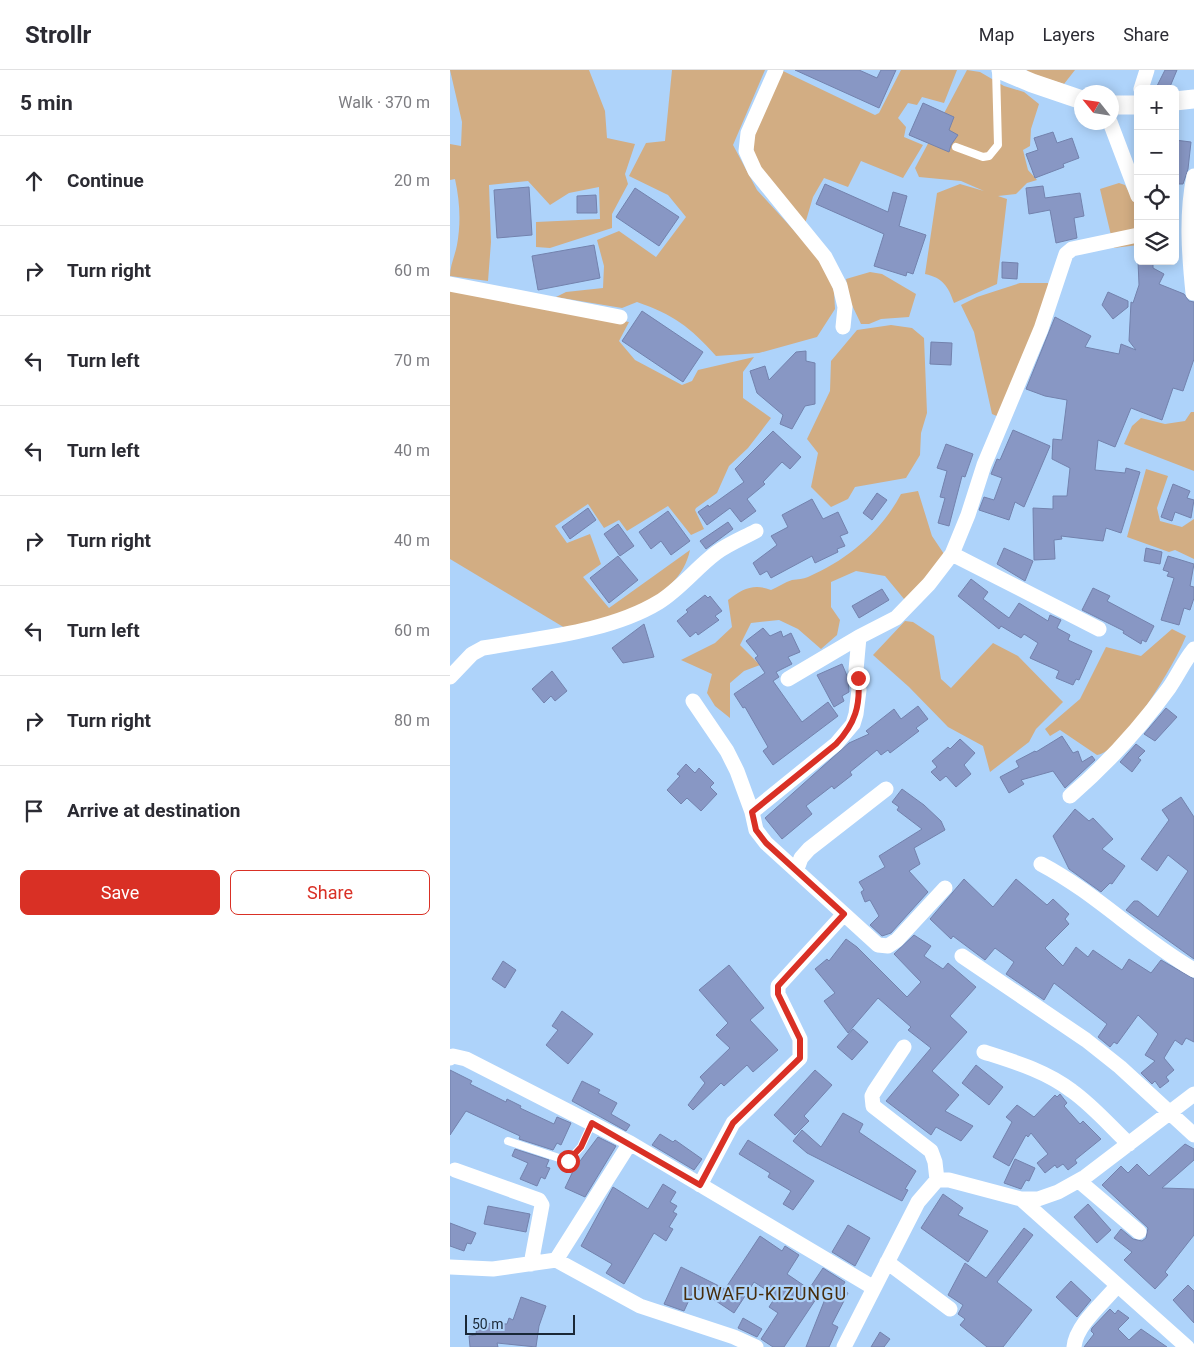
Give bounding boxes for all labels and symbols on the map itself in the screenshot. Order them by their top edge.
north arrow [1074,85,1119,130]
route end [847,667,870,690]
route start [557,1150,580,1173]
district label: LUWAFU-KIZUNGU [683,1283,847,1304]
scale bar [465,1312,575,1335]

